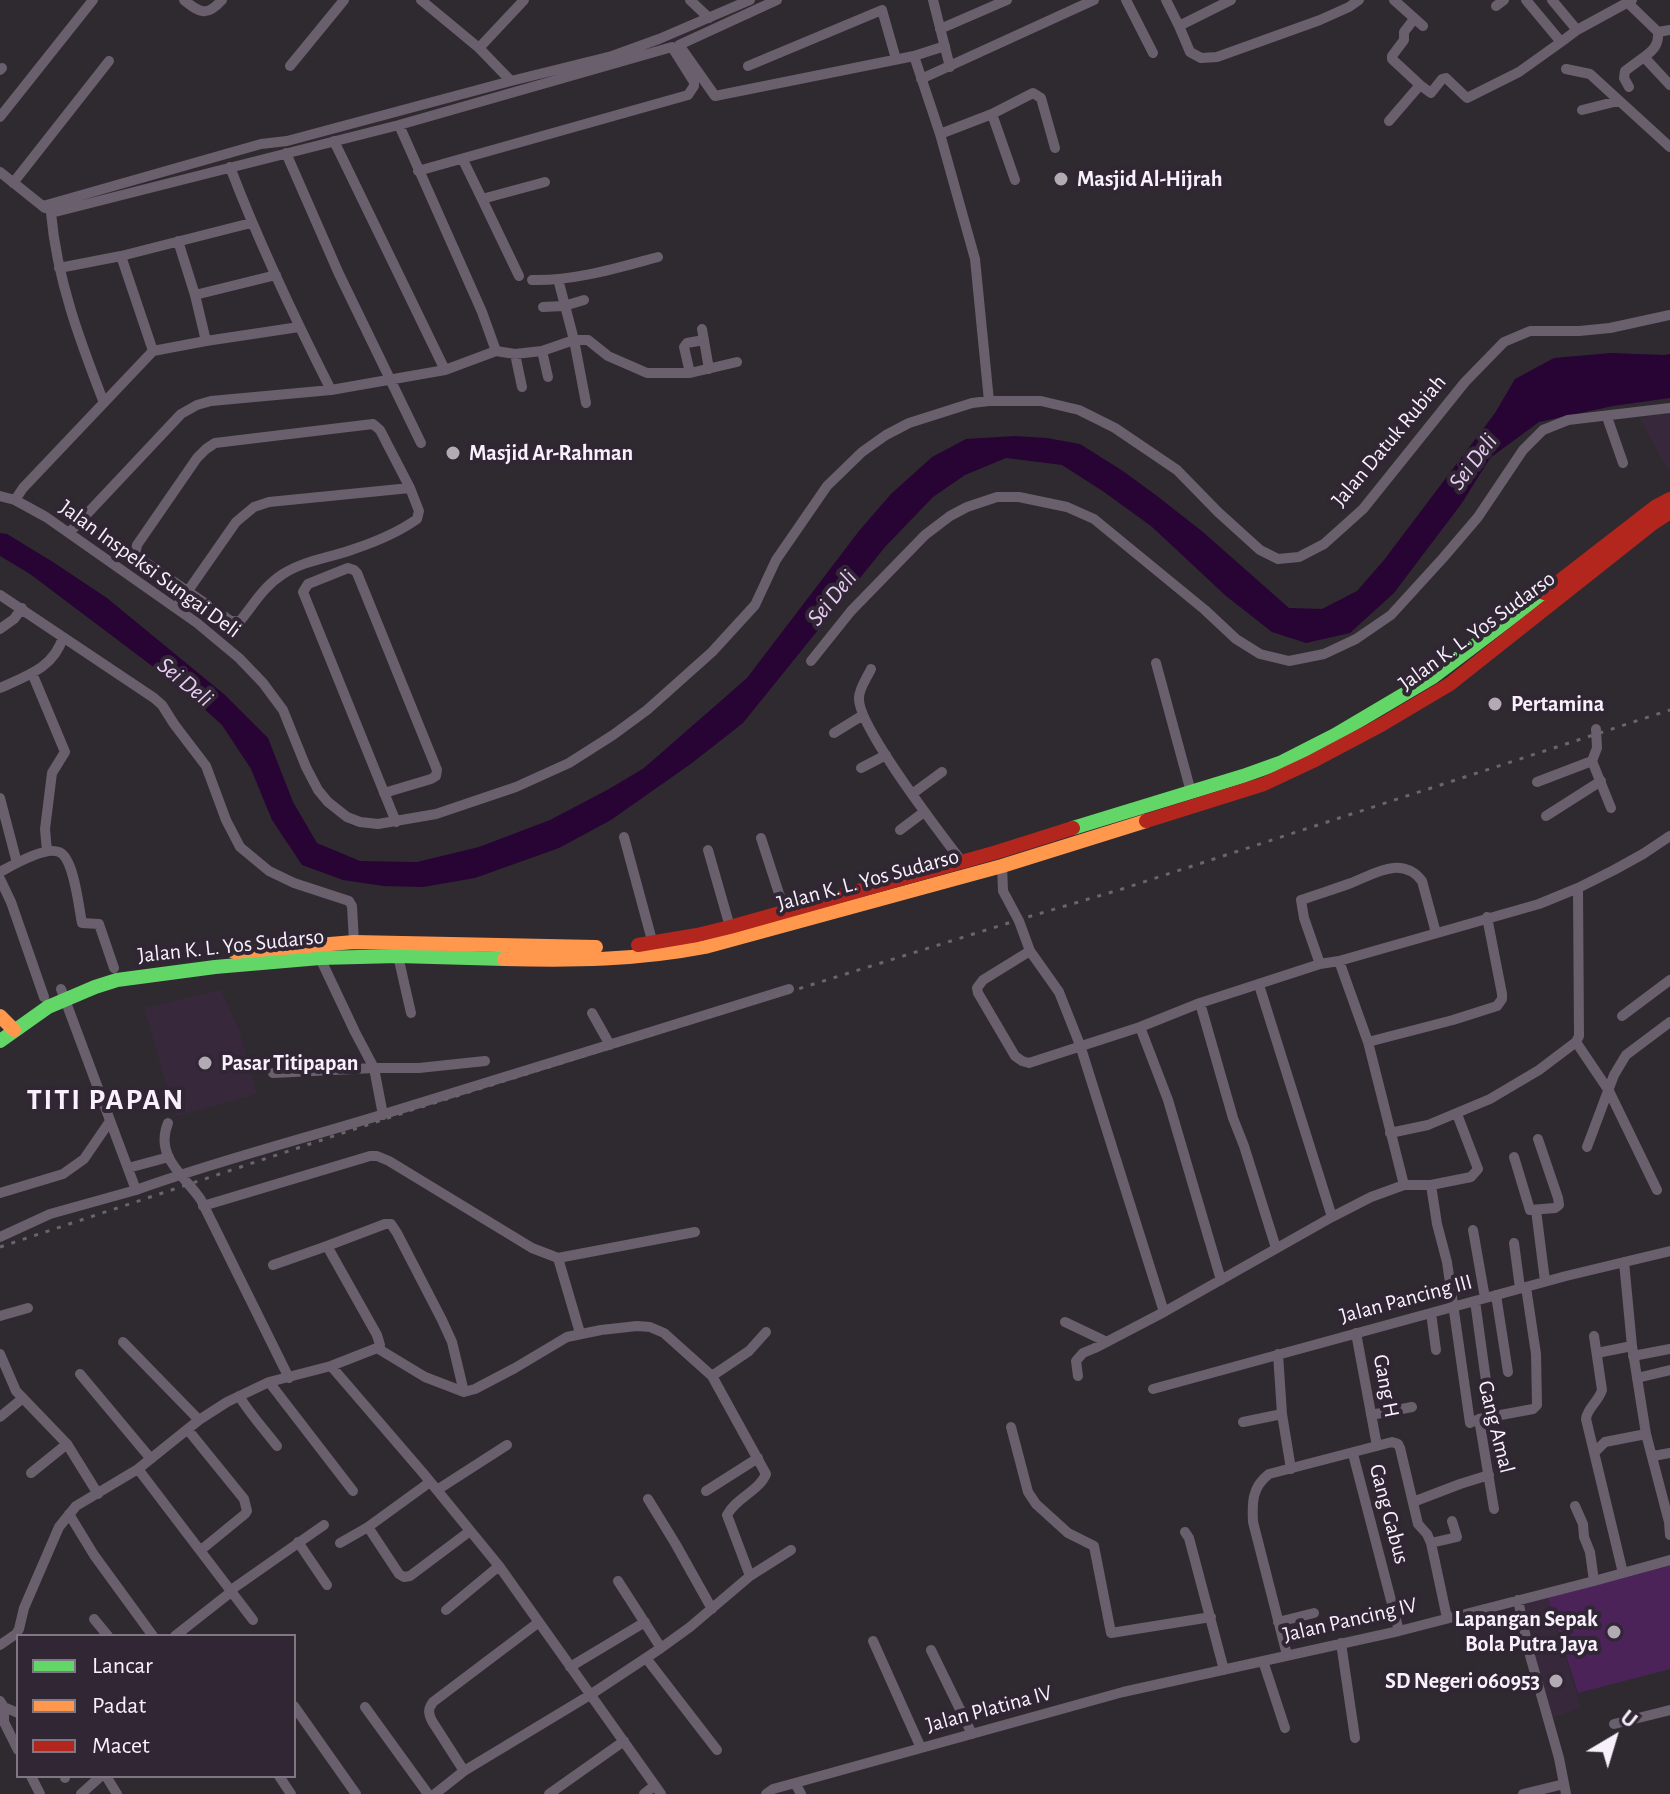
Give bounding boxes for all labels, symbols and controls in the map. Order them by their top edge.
place label: Masjid Al-Hijrah [1077,166,1223,192]
marker: Masjid Al-Hijrah [1052,170,1070,188]
street label: Jalan Datuk Rubiah [1326,370,1452,512]
water label: Sei Deli [1442,428,1504,496]
place label: Masjid Ar-Rahman [469,440,633,466]
marker: Masjid Ar-Rahman [444,444,462,462]
street label: Jalan Inspeksi Sungai Deli [54,494,246,644]
water label: Sei Deli [801,564,863,632]
street label: Jalan K. L. Yos Sudarso [1394,565,1560,697]
water label: Sei Deli [151,651,219,713]
place label: Pertamina [1511,691,1604,717]
marker: Pertamina [1486,695,1504,713]
street label: Jalan K. L. Yos Sudarso [774,843,962,917]
street label: Jalan K. L. Yos Sudarso [137,923,325,969]
place label: Pasar Titipapan [221,1050,358,1076]
marker: Pasar Titipapan [196,1054,214,1072]
district label: TITI PAPAN [27,1082,185,1118]
street label: Jalan Pancing III [1337,1269,1475,1329]
street label: Gang H [1367,1352,1405,1420]
street label: Gang Amal [1472,1378,1520,1476]
street label: Gang Gabus [1363,1461,1415,1567]
street label: Jalan Pancing IV [1281,1592,1419,1648]
place label: Lapangan Sepak Bola Putra Jaya [1454,1606,1598,1658]
marker: Lapangan Sepak Bola Putra Jaya [1605,1623,1623,1641]
legend [16,1634,296,1778]
text: Lancar [92,1654,153,1678]
place label: SD Negeri 060953 [1385,1668,1540,1694]
marker: SD Negeri 060953 [1547,1672,1565,1690]
street label: Jalan Platina IV [923,1680,1055,1738]
text: Padat [92,1694,146,1718]
north arrow [1574,1698,1654,1778]
text: U [1616,1706,1641,1732]
text: Macet [92,1734,150,1758]

